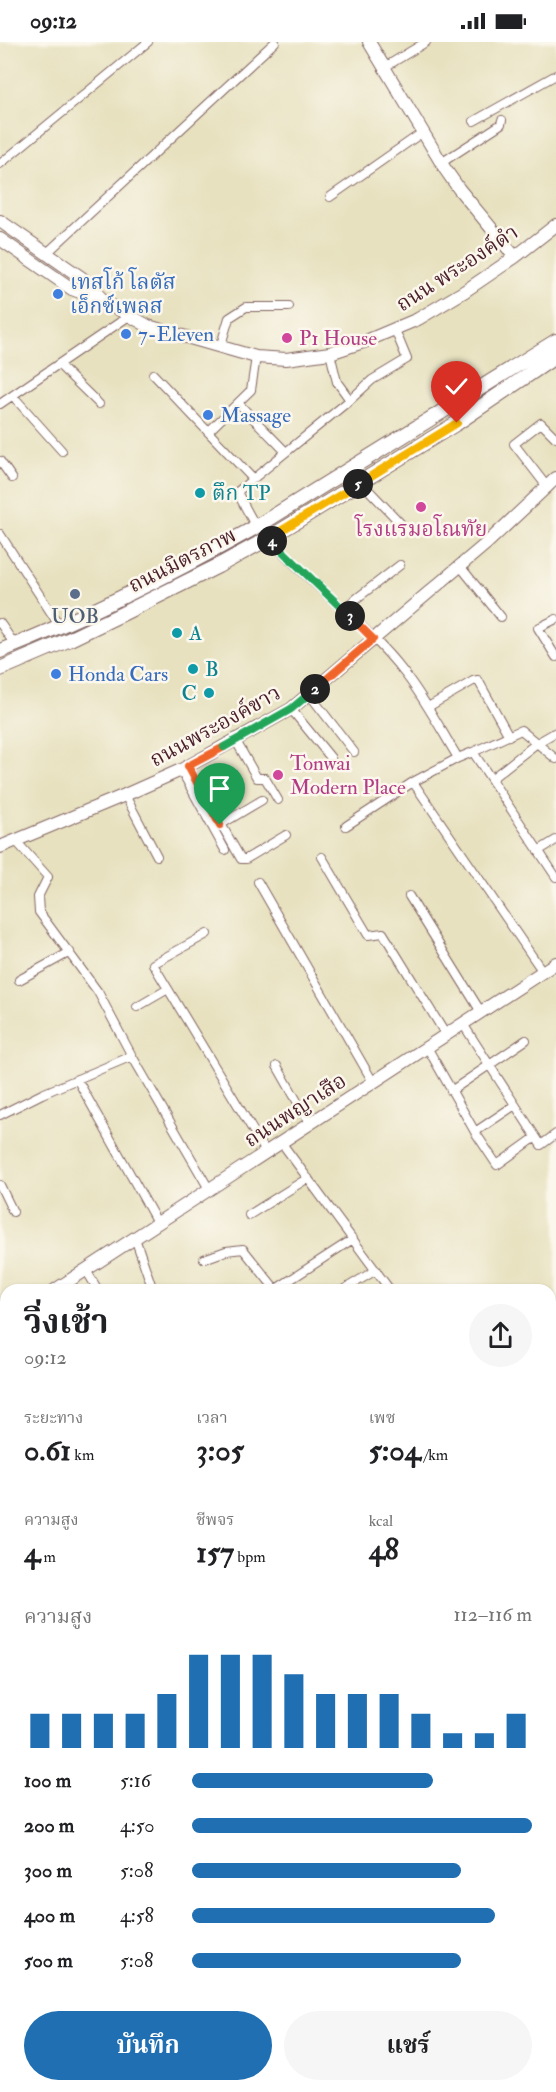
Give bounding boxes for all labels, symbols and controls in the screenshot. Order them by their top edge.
text: 09:12 [30,7,77,35]
street label: ถนน พระองค์ดำ [391,219,524,318]
place label: เทสโก้ โลตัส เอ็กซ์เพลส [70,267,176,320]
marker: เทสโก้ โลตัส เอ็กซ์เพลส [51,287,65,301]
place label: 7-Eleven [138,321,214,348]
place label: P1 House [299,325,377,352]
marker: 7-Eleven [119,327,133,341]
marker: P1 House [280,331,294,345]
pin [431,361,482,423]
icon: check [440,370,473,403]
place label: Massage [220,402,291,429]
marker: Massage [201,408,215,422]
pin: 5 [343,469,373,499]
text: 5 [354,474,362,494]
place label: ตึก TP [212,480,271,507]
marker: ตึก TP [193,486,207,500]
marker: โรงแรมอโณทัย [414,500,428,514]
place label: โรงแรมอโณทัย [354,514,487,543]
street label: ถนนมิตรภาพ [124,522,241,599]
pin: 4 [257,526,287,556]
text: 4 [268,531,276,551]
marker: UOB [68,587,82,601]
pin: 3 [335,601,365,631]
place label: UOB [51,603,99,630]
text: 3 [347,606,353,626]
place label: A [188,620,202,647]
marker: A [170,626,184,640]
place label: B [205,656,219,683]
place label: Honda Cars [68,661,168,688]
marker: B [186,662,200,676]
marker: Honda Cars [49,667,63,681]
pin: 2 [300,674,330,704]
street label: ถนนพระองค์ขาว [145,679,285,773]
text: 2 [311,679,319,699]
place label: C [182,680,197,707]
marker: C [202,686,216,700]
place label: Tonwai Modern Place [290,750,406,801]
pin [194,763,245,825]
marker: Tonwai Modern Place [271,768,285,782]
icon: arrive [203,772,236,805]
street label: ถนนพญาเสือ [239,1067,352,1154]
text: วิ่งเช้า [24,1302,109,1343]
button: share [469,1304,532,1367]
text: 09:12 [24,1345,67,1370]
text: ระยะทาง [24,1408,83,1428]
text: เวลา [196,1408,228,1428]
text: เพซ [369,1408,395,1428]
text: 0.61 [24,1432,71,1469]
text: 3:05 [196,1432,244,1469]
text: 5:04 [369,1432,421,1469]
text: km [71,1445,94,1465]
text: /km [421,1445,448,1465]
text: ความสูง [24,1510,79,1530]
text: ชีพจร [196,1510,234,1530]
text: kcal [369,1511,393,1531]
text: 48 [369,1531,399,1568]
text: 4 [24,1534,40,1571]
text: 157 [196,1534,234,1571]
text: m [40,1547,56,1567]
text: bpm [234,1547,266,1567]
text: 112–116 m [453,1602,532,1627]
text: ความสูง [24,1604,92,1629]
text: 100 m [24,1768,71,1793]
text: 5:16 [120,1768,151,1793]
text: 200 m [24,1813,74,1838]
text: 4:50 [120,1813,155,1838]
text: 300 m [24,1858,72,1883]
text: 5:08 [120,1858,153,1883]
text: 400 m [24,1903,75,1928]
text: 4:58 [120,1903,154,1928]
text: 500 m [24,1948,73,1973]
text: 5:08 [120,1948,153,1973]
button: บันทึก [24,2011,272,2080]
button: แชร์ [284,2011,532,2080]

